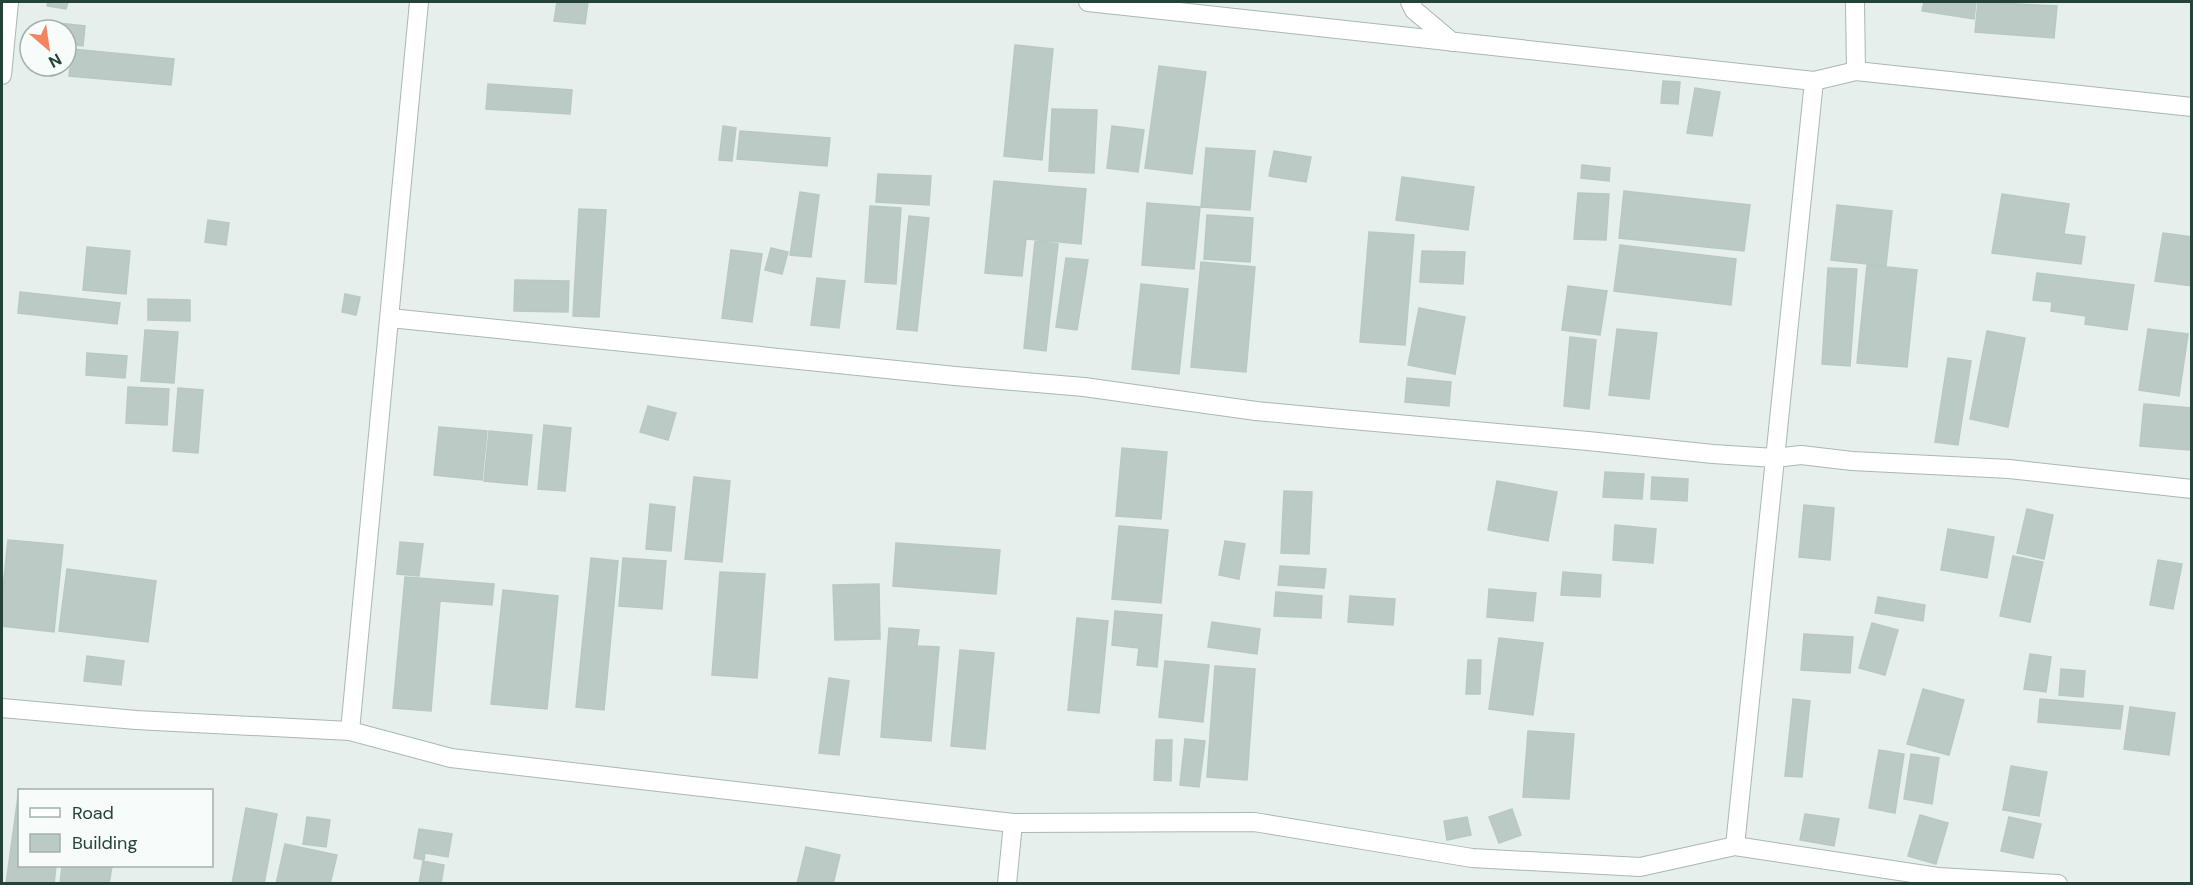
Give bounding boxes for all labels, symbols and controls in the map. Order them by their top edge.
north arrow [18,18,78,78]
text: N [45,49,65,73]
legend [18,789,213,867]
text: Road [72,801,114,825]
text: Building [72,831,137,855]

